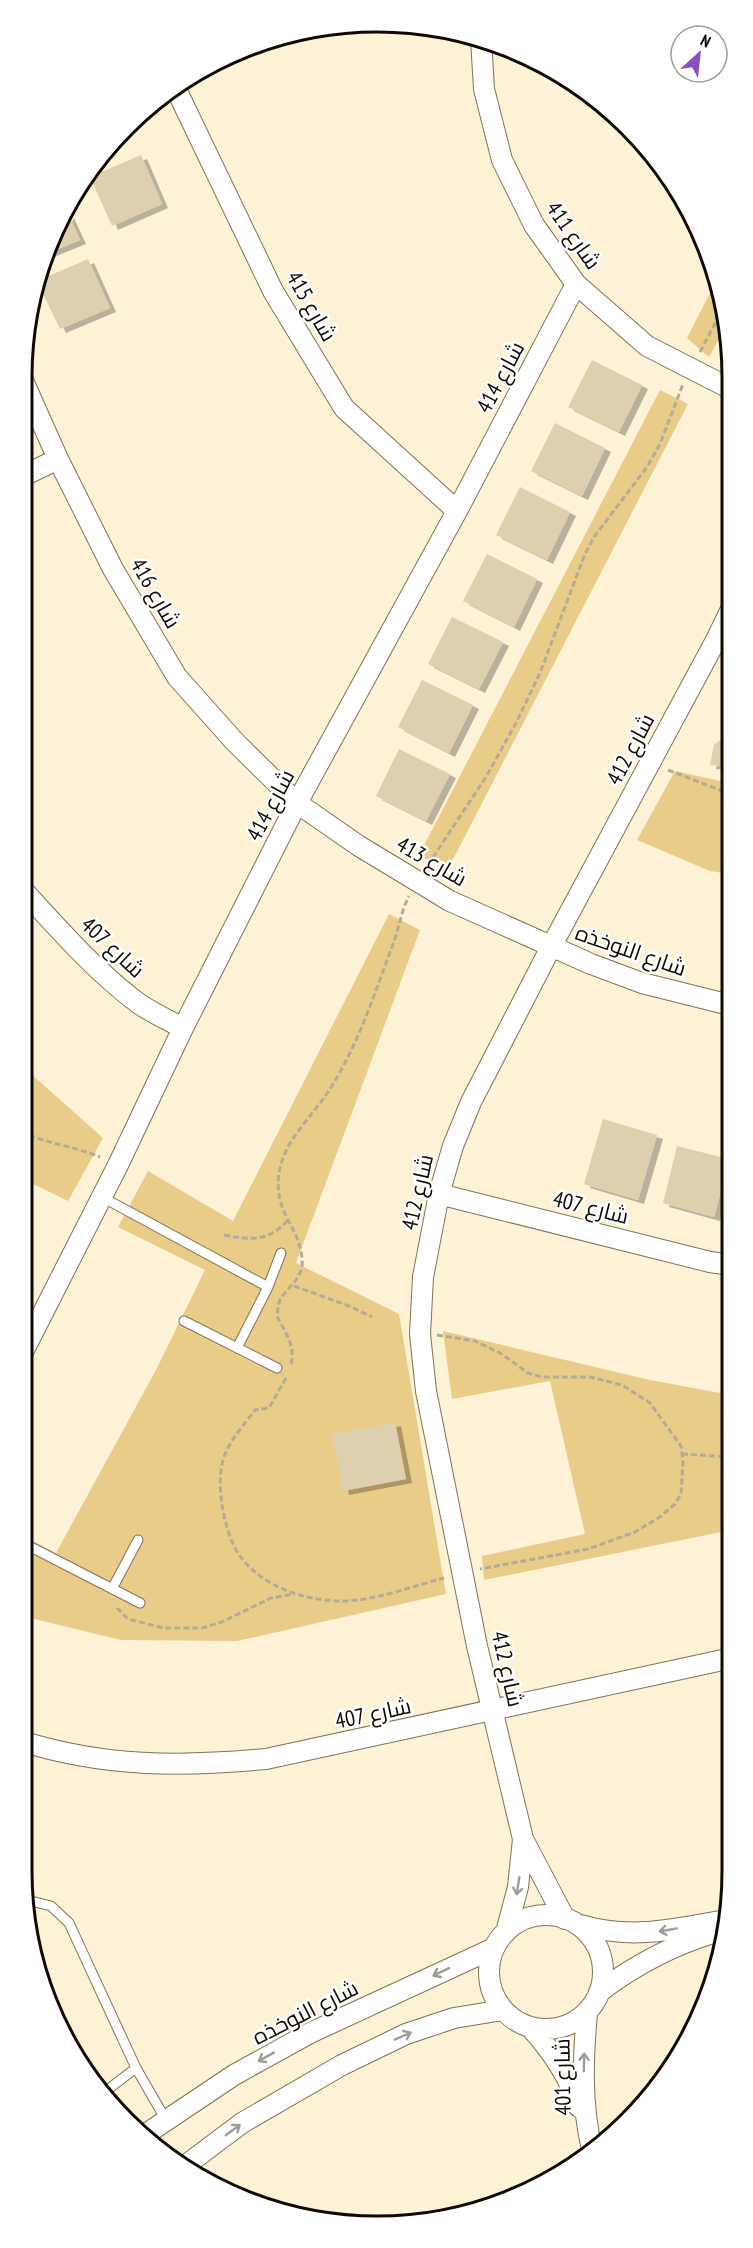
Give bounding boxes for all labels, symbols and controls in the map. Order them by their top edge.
north arrow [669,24,729,84]
text: N [697,30,714,52]
street label: شارع 411 [540,195,608,275]
street label: شارع 415 [280,266,343,347]
street label: شارع 414 [470,336,531,418]
street label: شارع 416 [124,553,187,634]
street label: شارع 412 [600,708,661,790]
street label: شارع 414 [240,764,301,846]
street label: شارع 413 [391,830,472,893]
street label: شارع 407 [75,911,151,984]
street label: شارع النوخذه [572,918,690,983]
street label: شارع 412 [395,1151,440,1233]
street label: شارع 407 [550,1184,632,1231]
street label: شارع 412 [485,1628,530,1710]
street label: شارع 407 [332,1691,414,1736]
one-way arrow [512,1876,523,1896]
one-way arrow [659,1925,678,1936]
one-way arrow [433,1967,451,1979]
street label: شارع النوخذه [247,1973,363,2052]
one-way arrow [394,2030,412,2041]
street label: شارع 401 [547,2038,578,2116]
one-way arrow [258,2051,275,2063]
one-way arrow [578,2052,590,2072]
one-way arrow [224,2124,240,2136]

